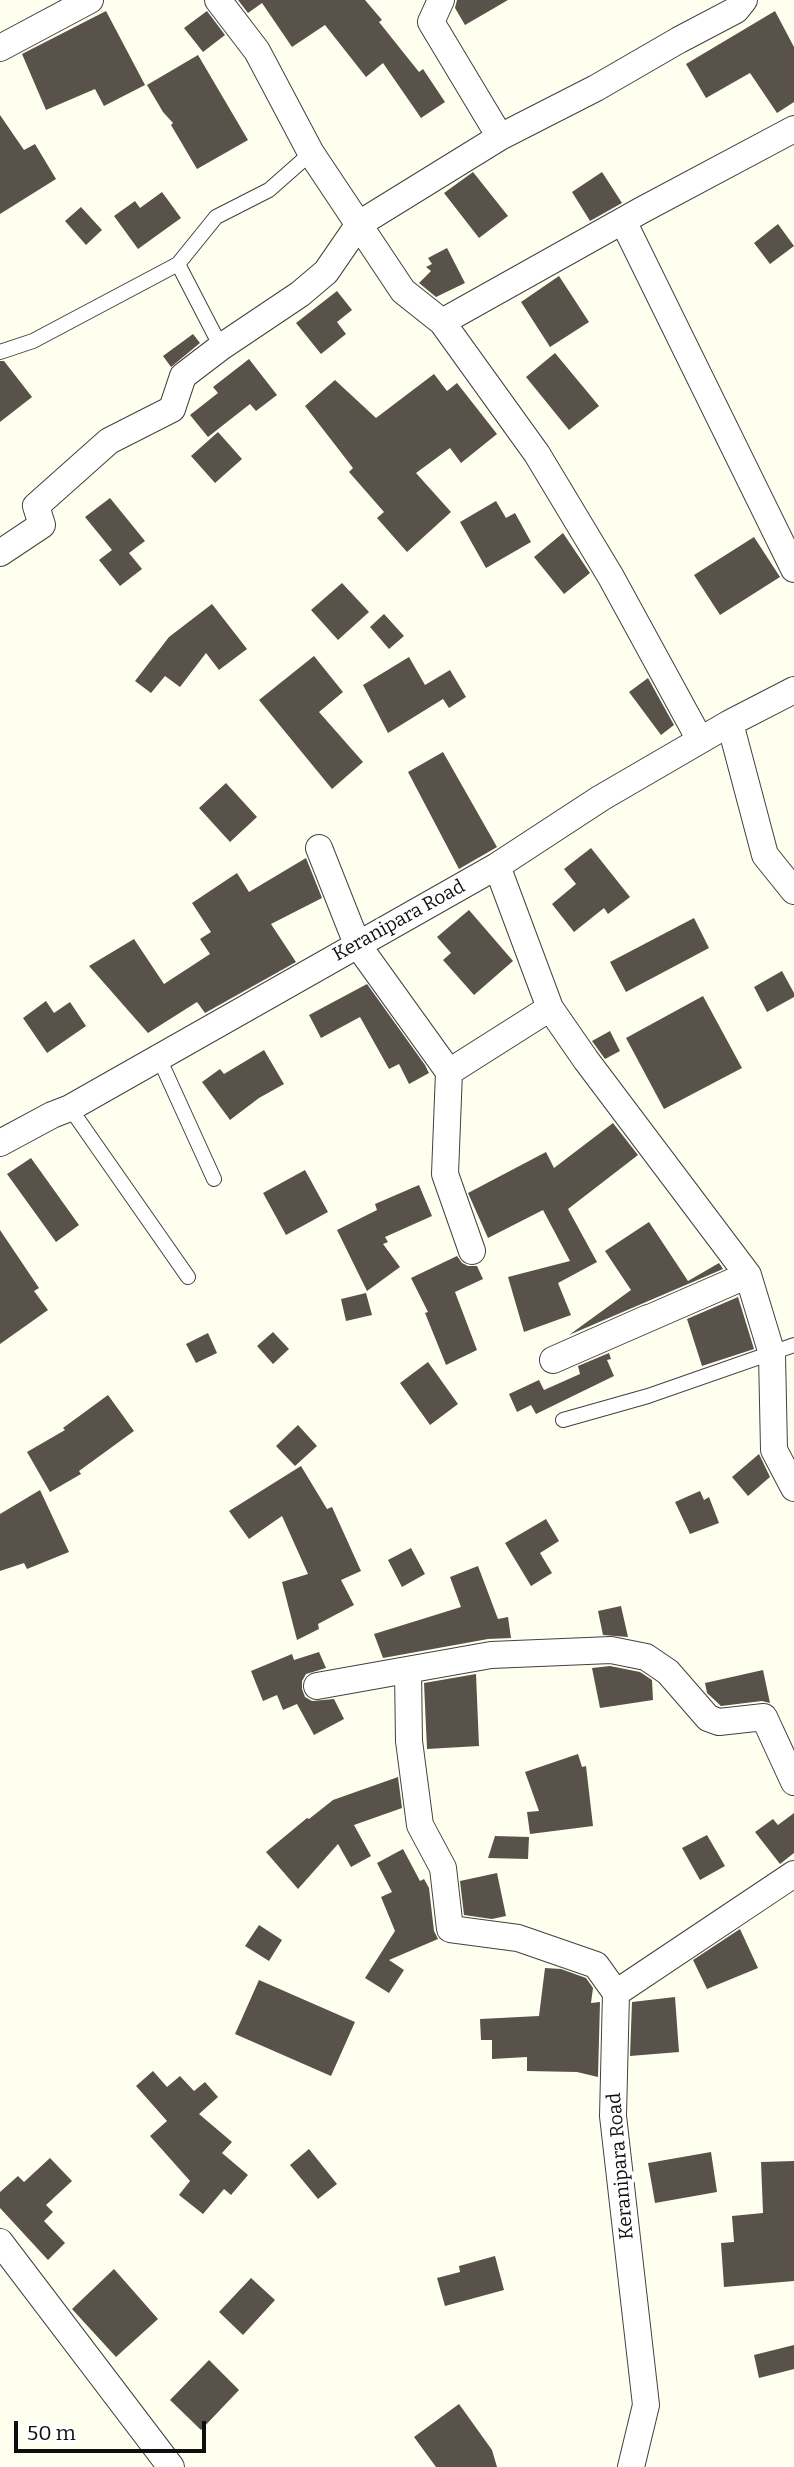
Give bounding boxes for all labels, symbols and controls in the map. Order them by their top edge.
street label: Keranipara Road [329,875,469,967]
street label: Keranipara Road [603,2092,639,2240]
scale bar [18,2408,210,2452]
text: 50 m [27,2420,76,2446]

